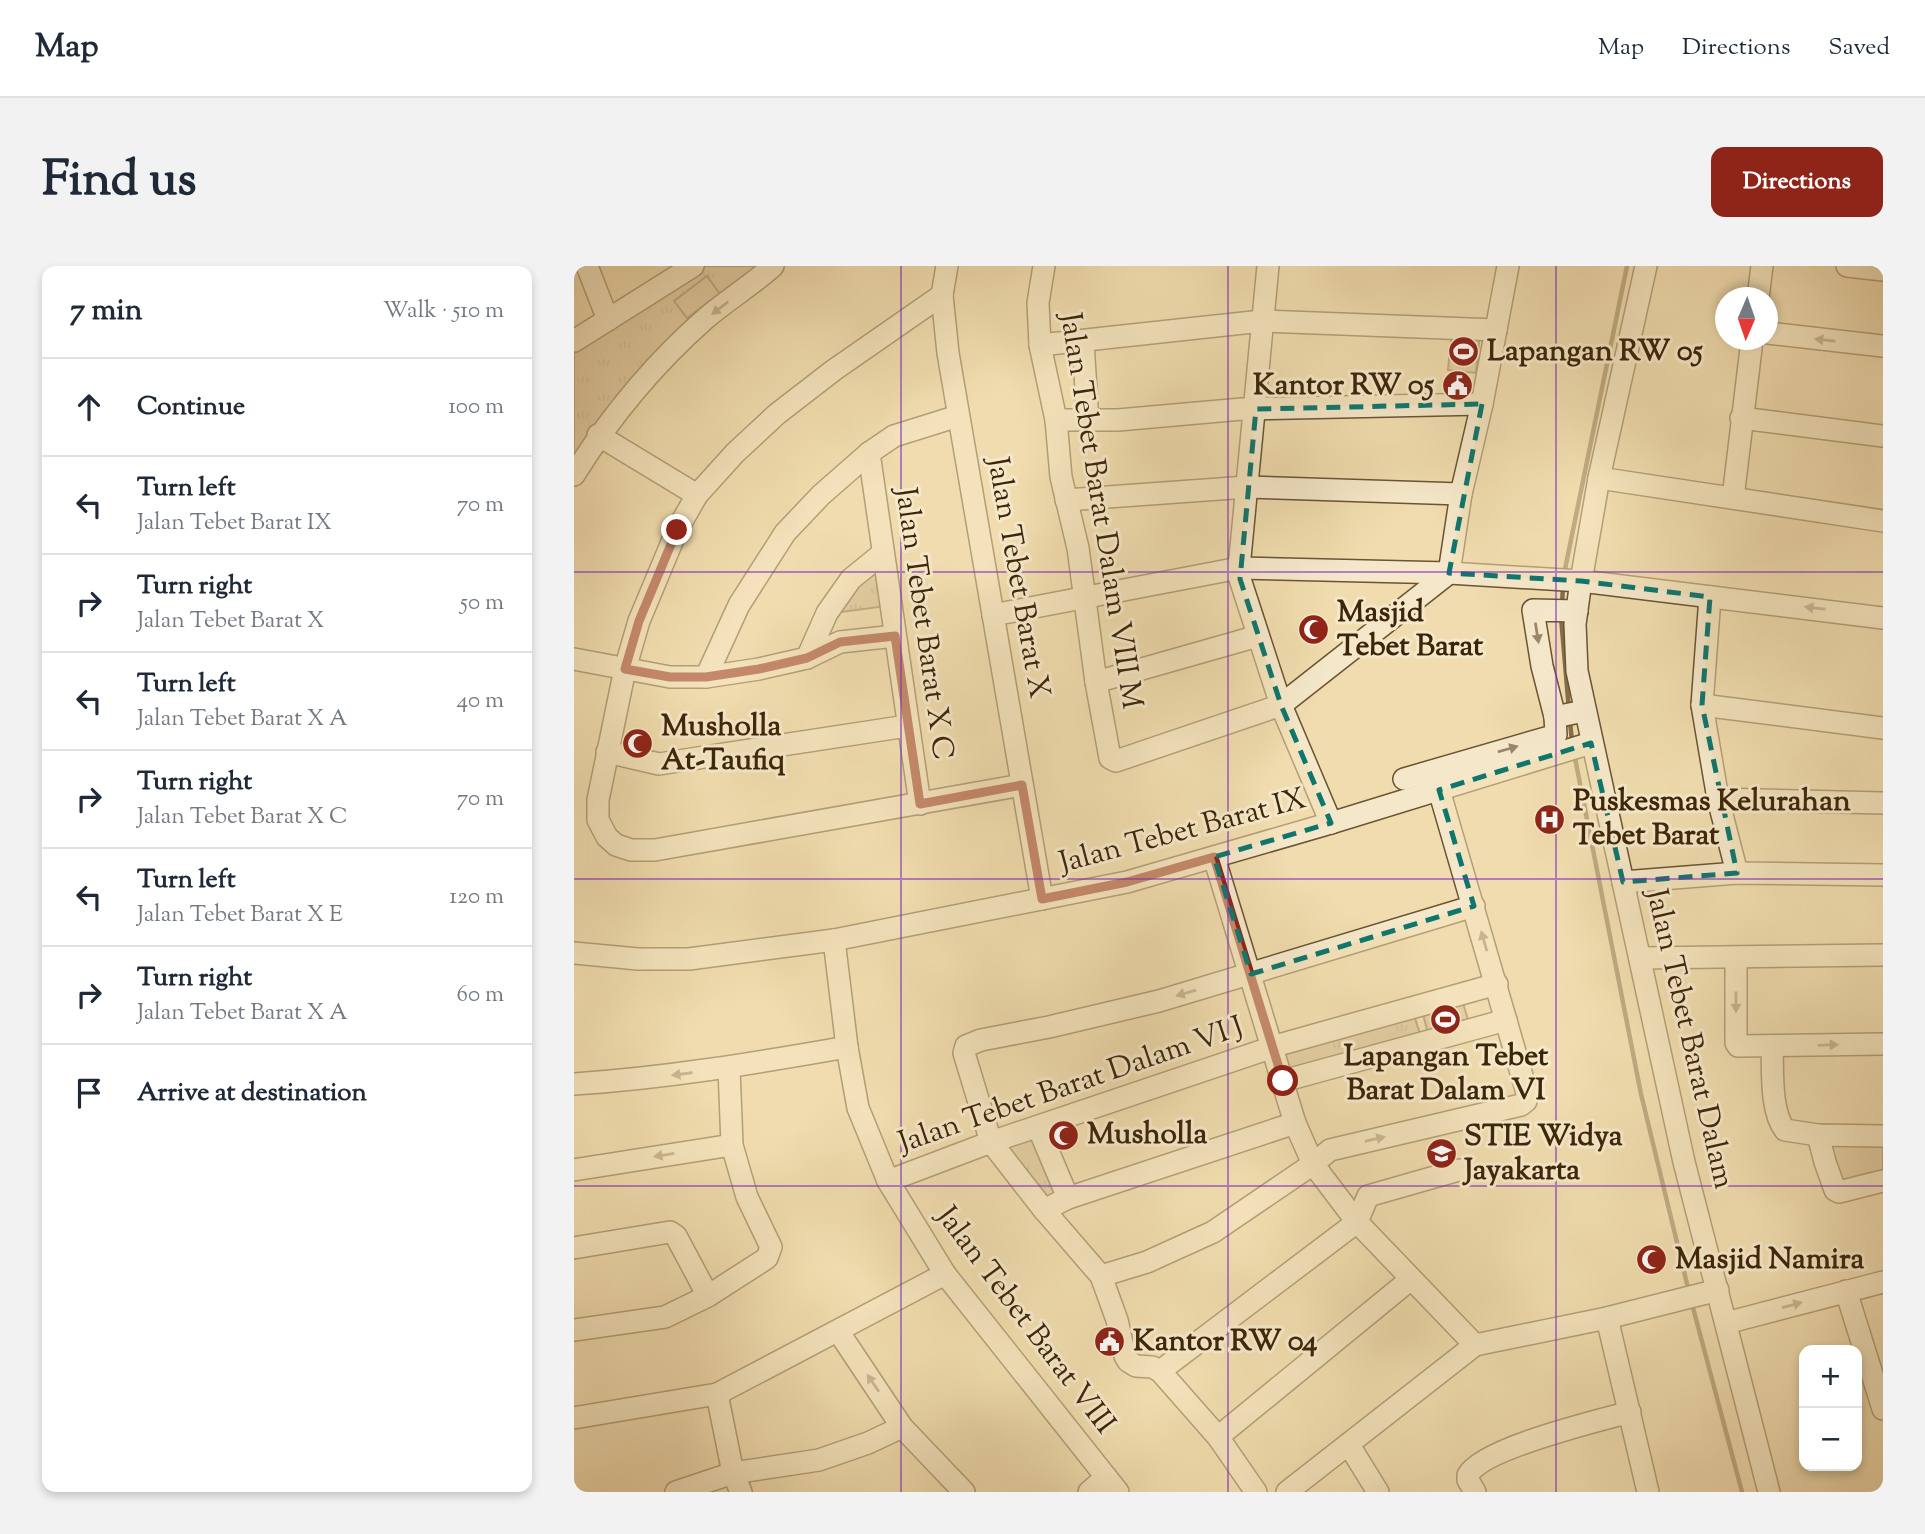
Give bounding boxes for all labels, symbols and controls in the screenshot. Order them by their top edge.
text: Map [35,24,99,72]
text: Map [1598,31,1644,65]
text: Directions [1682,31,1790,65]
text: Saved [1828,31,1890,65]
text: Find us [42,147,196,217]
button: Directions [1711,147,1883,217]
north arrow [1715,287,1778,350]
text: 7 min [70,290,142,333]
text: Walk · 510 m [383,295,504,328]
one-way arrow [711,301,729,316]
street label: Jalan Tebet Barat Dalam VIII M [1047,308,1153,712]
place label: Lapangan RW 05 [1487,331,1704,374]
one-way arrow [1814,334,1836,345]
sports icon: Lapangan RW 05 [1447,335,1481,369]
place label: Kantor RW 05 [1253,365,1435,408]
public building icon: Kantor RW 05 [1440,369,1474,403]
icon: ahead [70,388,108,426]
text: Continue [137,389,245,426]
text: 100 m [448,391,504,424]
street label: Jalan Tebet Barat X [974,452,1059,702]
text: Turn left [137,470,236,507]
street label: Jalan Tebet Barat X C [882,483,963,763]
icon: left [70,486,108,524]
text: 70 m [457,489,504,522]
text: Jalan Tebet Barat IX [137,507,332,540]
route end [661,514,692,545]
text: Turn right [137,568,252,605]
icon: right [70,584,108,622]
text: 50 m [460,587,504,620]
place label: Masjid Tebet Barat [1337,592,1484,669]
one-way arrow [1804,602,1826,613]
text: Jalan Tebet Barat X [137,605,324,638]
mosque icon: Masjid Tebet Barat [1297,613,1331,647]
one-way arrow [1532,622,1543,644]
text: Turn left [137,666,236,703]
icon: left [70,682,108,720]
text: 40 m [457,685,504,718]
text: Jalan Tebet Barat X A [137,703,348,736]
place label: Musholla At-Taufiq [661,706,785,783]
mosque icon: Musholla At-Taufiq [621,727,655,761]
one-way arrow [1498,743,1519,753]
text: Turn right [137,764,252,801]
street label: Jalan Tebet Barat IX [1053,778,1311,886]
icon: right [70,780,108,818]
place label: Puskesmas Kelurahan Tebet Barat [1573,781,1851,858]
text: 70 m [457,783,504,816]
text: Jalan Tebet Barat X C [137,801,348,834]
hospital icon: Puskesmas Kelurahan Tebet Barat [1533,802,1567,836]
text: Turn left [137,862,236,899]
icon: left [70,878,108,916]
text: 120 m [449,881,504,914]
street label: Jalan Tebet Barat Dalam [1633,883,1744,1193]
text: Jalan Tebet Barat X E [137,899,343,932]
one-way arrow [1479,930,1489,951]
text: Turn right [137,960,252,997]
icon: right [70,976,108,1014]
text: 60 m [456,979,504,1012]
one-way arrow [1175,988,1196,998]
one-way arrow [1730,991,1742,1013]
text: Jalan Tebet Barat X A [137,997,348,1030]
sports icon: Lapangan Tebet Barat Dalam VI [1429,1002,1463,1036]
street label: Jalan Tebet Barat Dalam VI J [891,1007,1249,1166]
place label: Lapangan Tebet Barat Dalam VI [1344,1036,1549,1113]
one-way arrow [1817,1039,1839,1051]
route start [1267,1065,1298,1096]
one-way arrow [671,1069,693,1080]
icon: arrive [70,1074,108,1112]
text: Arrive at destination [137,1075,367,1112]
place label: Musholla [1087,1114,1207,1157]
place label: STIE Widya Jayakarta [1462,1116,1623,1193]
mosque icon: Musholla [1047,1118,1081,1152]
one-way arrow [1364,1133,1386,1144]
school or university icon: STIE Widya Jayakarta [1424,1137,1458,1171]
one-way arrow [653,1150,675,1161]
street label: Jalan Tebet Barat VIII [924,1197,1125,1444]
place label: Masjid Namira [1675,1239,1864,1282]
mosque icon: Masjid Namira [1635,1243,1669,1277]
one-way arrow [1782,1300,1803,1310]
place label: Kantor RW 04 [1133,1321,1317,1364]
public building icon: Kantor RW 04 [1093,1325,1127,1359]
map controls [1799,1345,1862,1471]
button: + [1799,1345,1862,1408]
one-way arrow [867,1374,880,1393]
button: − [1799,1408,1862,1471]

